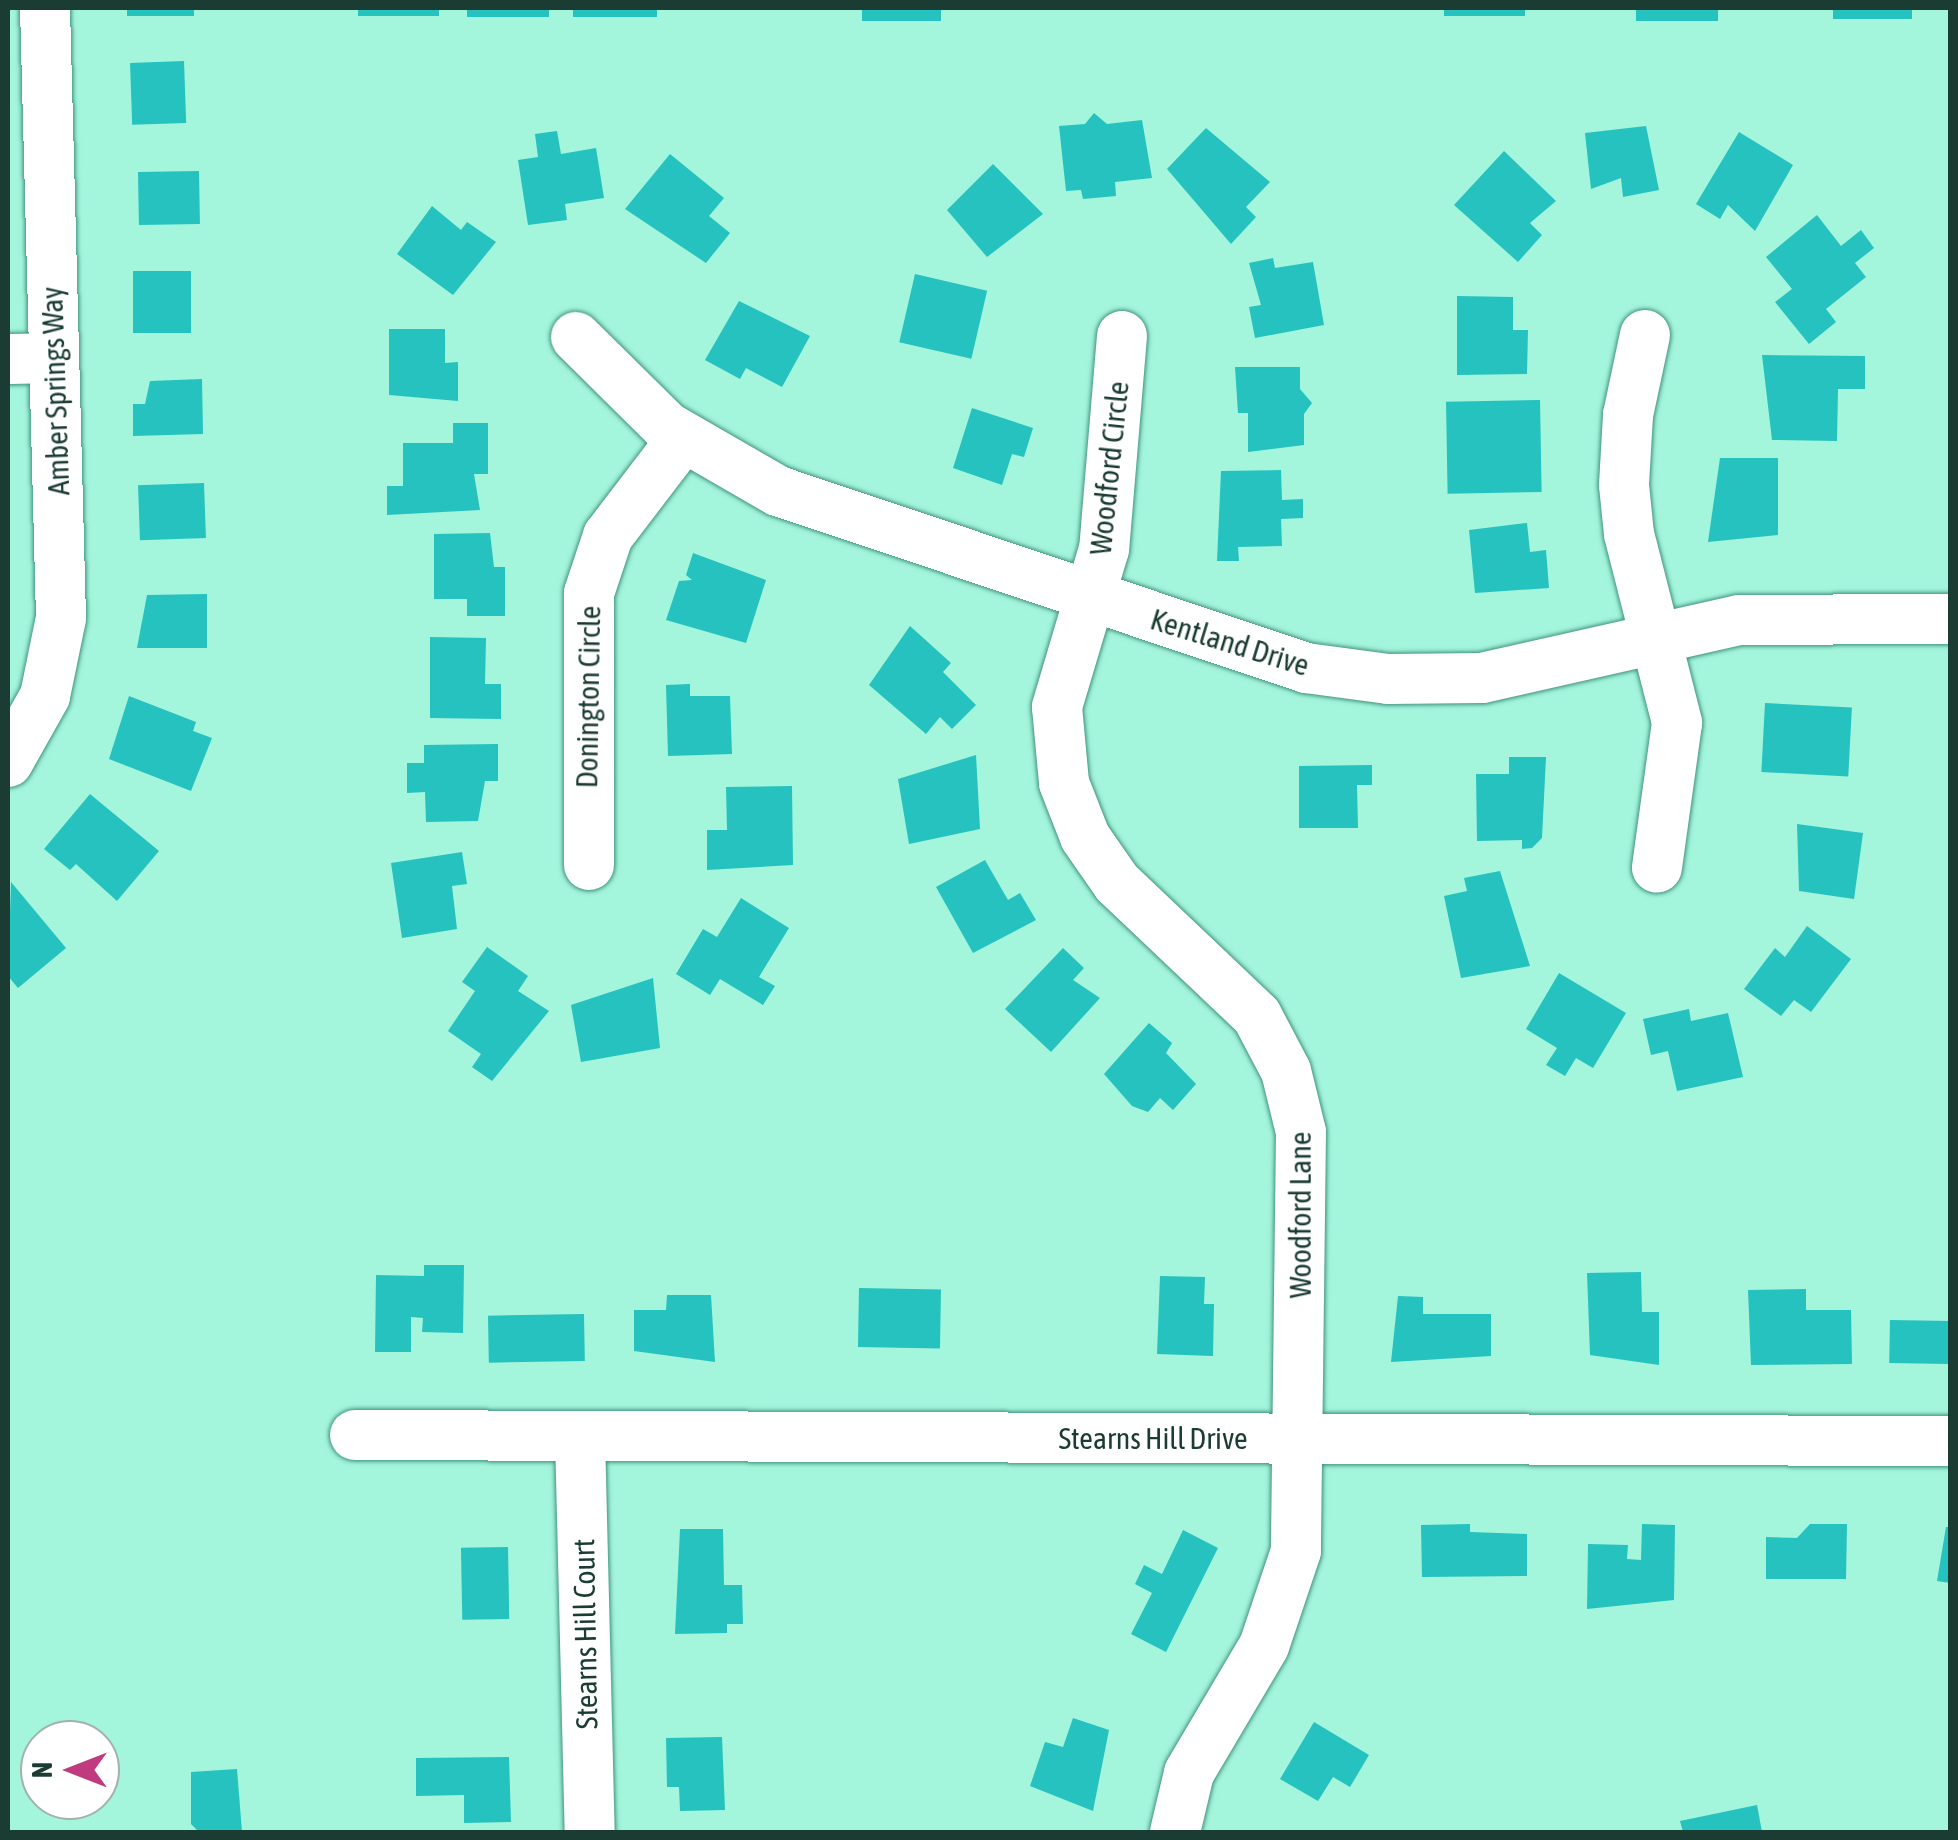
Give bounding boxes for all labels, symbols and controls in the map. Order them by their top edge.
street label: Amber Springs Way [33,286,77,496]
street label: Woodford Circle [1082,379,1136,557]
street label: Kentland Drive [1146,601,1314,683]
street label: Donington Circle [568,605,608,789]
street label: Woodford Lane [1282,1132,1318,1298]
street label: Stearns Hill Drive [1058,1420,1248,1456]
street label: Stearns Hill Court [565,1539,605,1729]
north arrow [20,1720,120,1820]
text: N [26,1762,58,1778]

